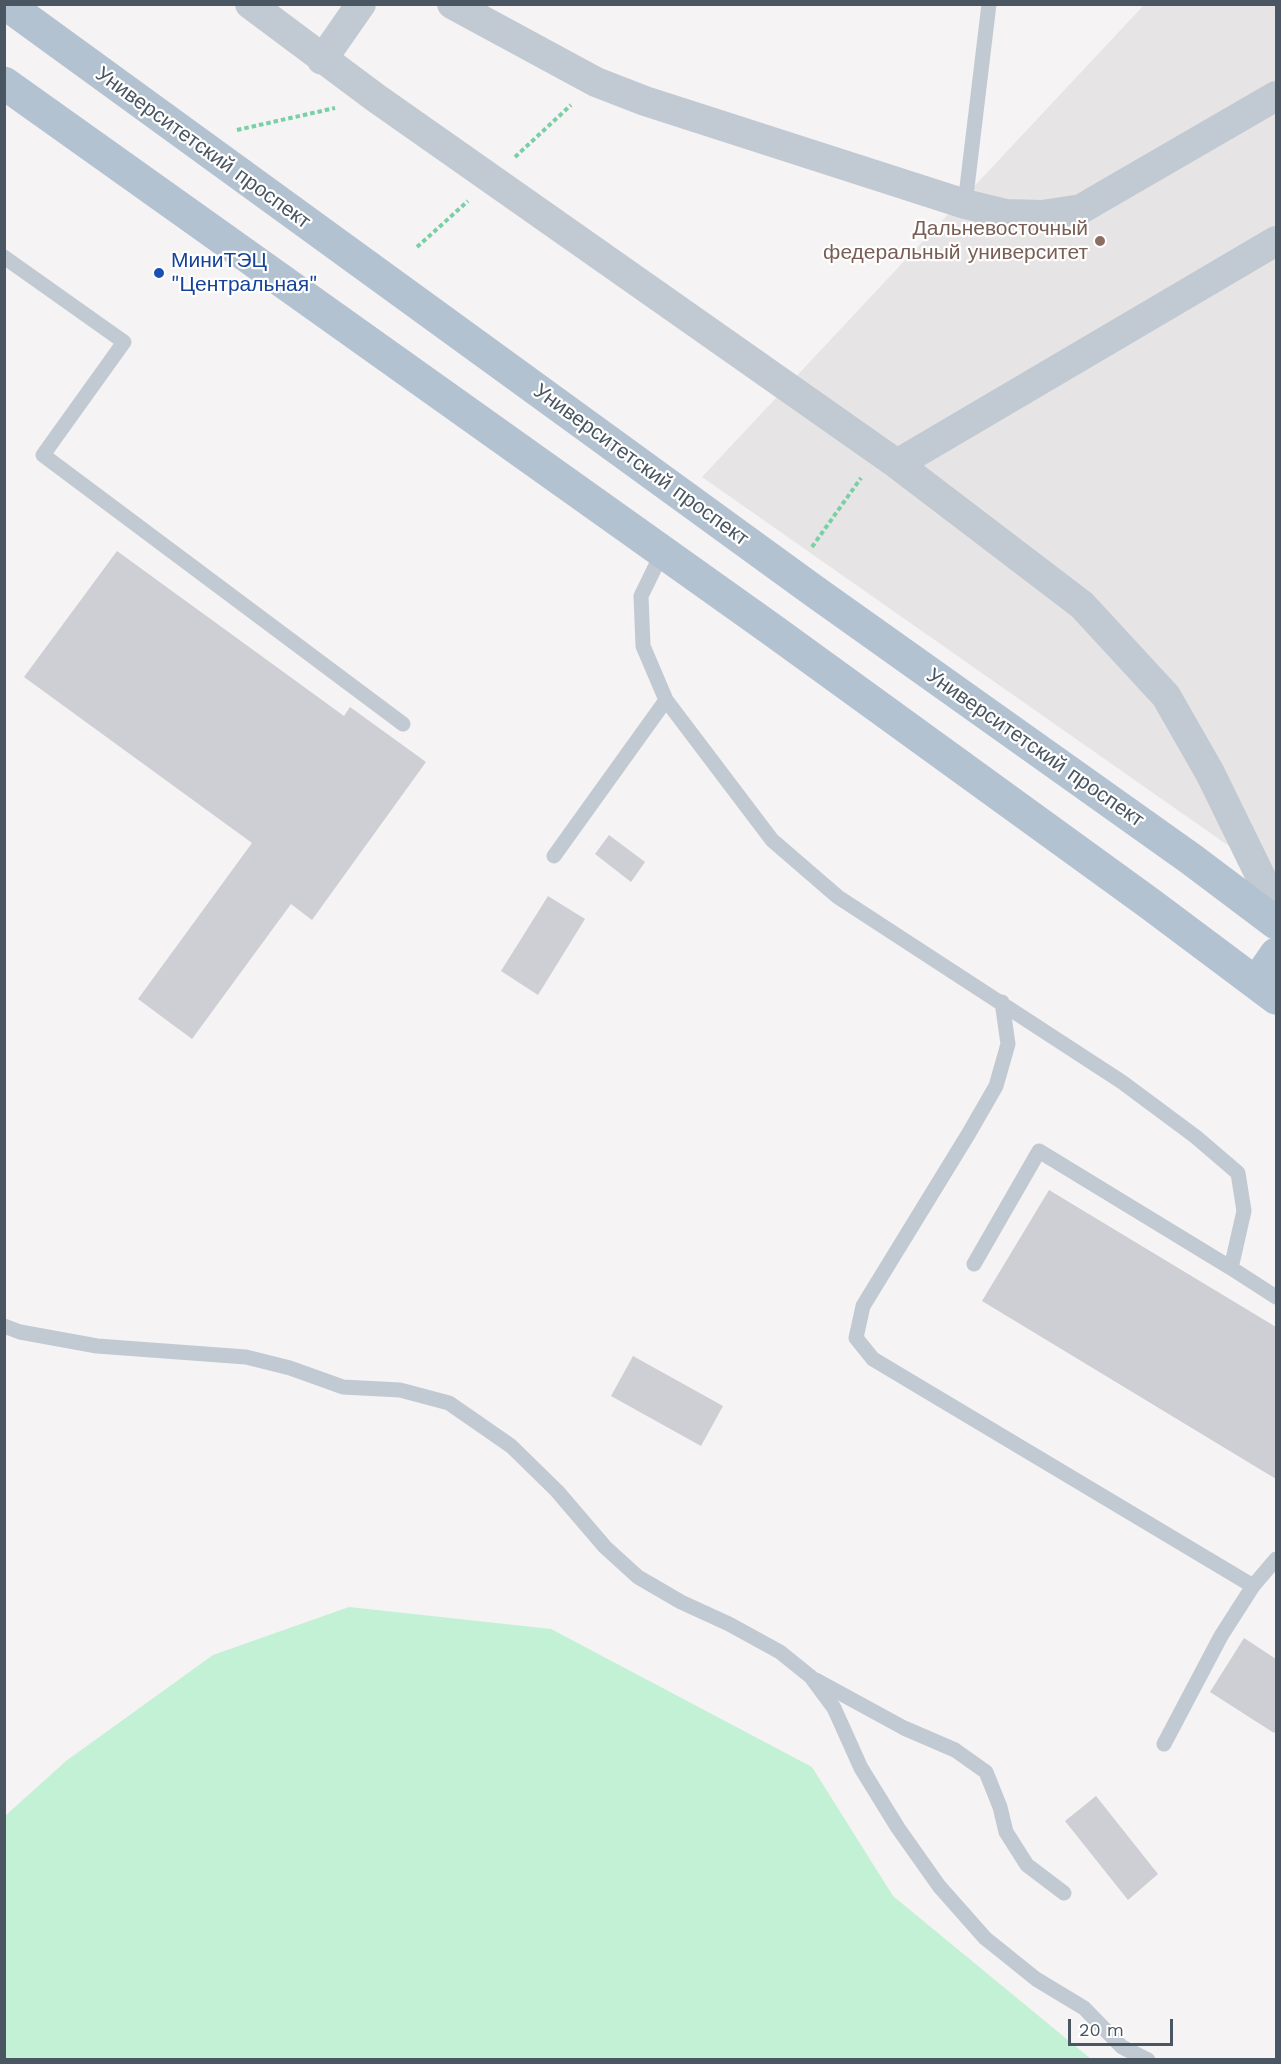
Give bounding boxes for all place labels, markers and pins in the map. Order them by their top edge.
place label: Дальневосточный федеральный университет [823,216,1088,266]
marker: Дальневосточный федеральный университет [1093,234,1107,248]
place label: МиниТЭЦ "Центральная" [171,248,318,298]
marker: МиниТЭЦ "Центральная" [152,266,166,280]

